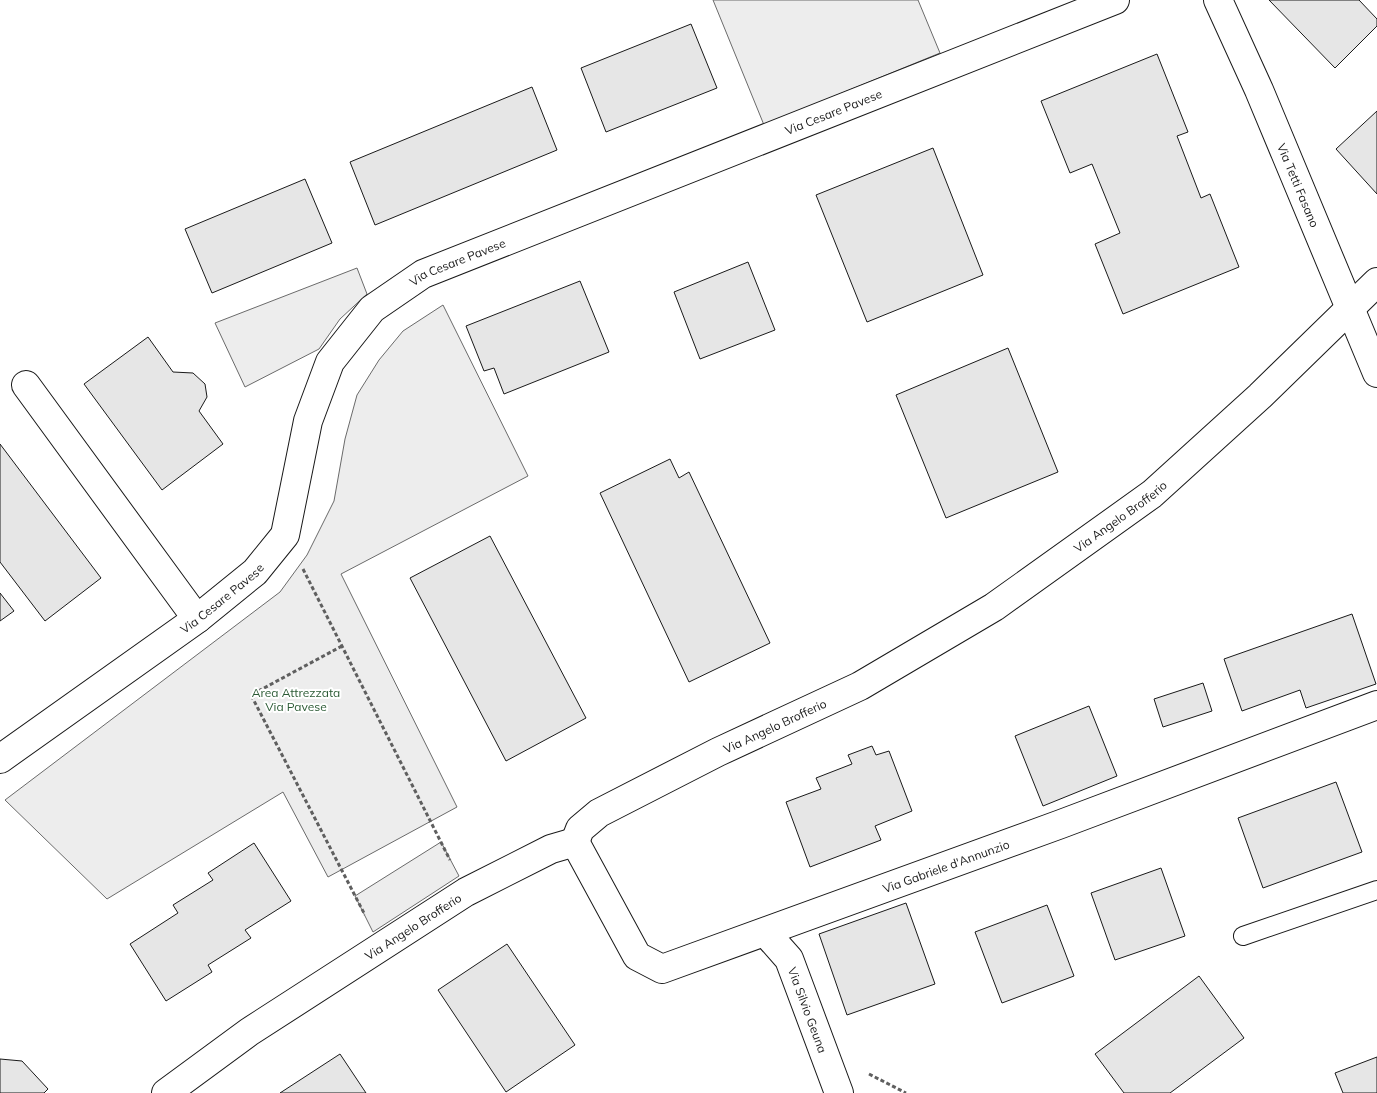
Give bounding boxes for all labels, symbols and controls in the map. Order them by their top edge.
street label: Via Cesare Pavese [783,86,884,137]
street label: Via Tetti Fasano [1275,141,1323,229]
street label: Via Cesare Pavese [406,235,507,289]
street label: Via Angelo Brofferio [1071,477,1170,555]
street label: Via Cesare Pavese [177,560,267,636]
park label: Area Attrezzata Via Pavese [252,685,340,714]
street label: Via Angelo Brofferio [721,695,829,756]
street label: Via Gabriele d'Annunzio [880,836,1011,896]
street label: Via Angelo Brofferio [362,890,464,963]
street label: Via Silvio Geuna [785,965,831,1055]

